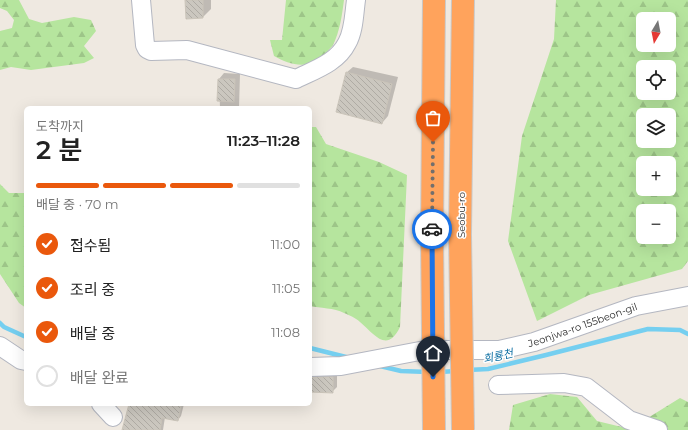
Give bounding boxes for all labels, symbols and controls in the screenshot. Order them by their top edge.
north arrow [636,12,676,52]
map controls [636,12,676,244]
button: locate [636,60,676,100]
pin [416,101,450,142]
icon: bag [422,107,444,129]
button: layers [636,108,676,148]
text: 도착까지 [36,118,84,134]
text: 11:23–11:28 [227,131,300,150]
text: 2 분 [36,134,82,166]
button: + [636,156,676,196]
street label: Seobu-ro [455,192,468,238]
text: 배달 중 · 70 m [36,196,119,212]
button: − [636,204,676,244]
courier [412,209,452,249]
icon: car [421,218,443,240]
icon: check [36,233,58,255]
text: 접수됨 [70,236,111,255]
text: 11:00 [271,236,300,252]
icon: check [36,277,58,299]
text: 조리 중 [70,280,115,299]
text: 11:05 [272,280,300,296]
street label: Jeonjwa-ro 155beon-gil [526,300,639,350]
icon: check [36,321,58,343]
text: 배달 중 [70,324,115,343]
text: 11:08 [271,324,300,340]
pin [416,336,450,377]
icon: home [422,342,444,364]
water label: 회룡천 [482,346,516,366]
text: 배달 완료 [70,368,129,387]

